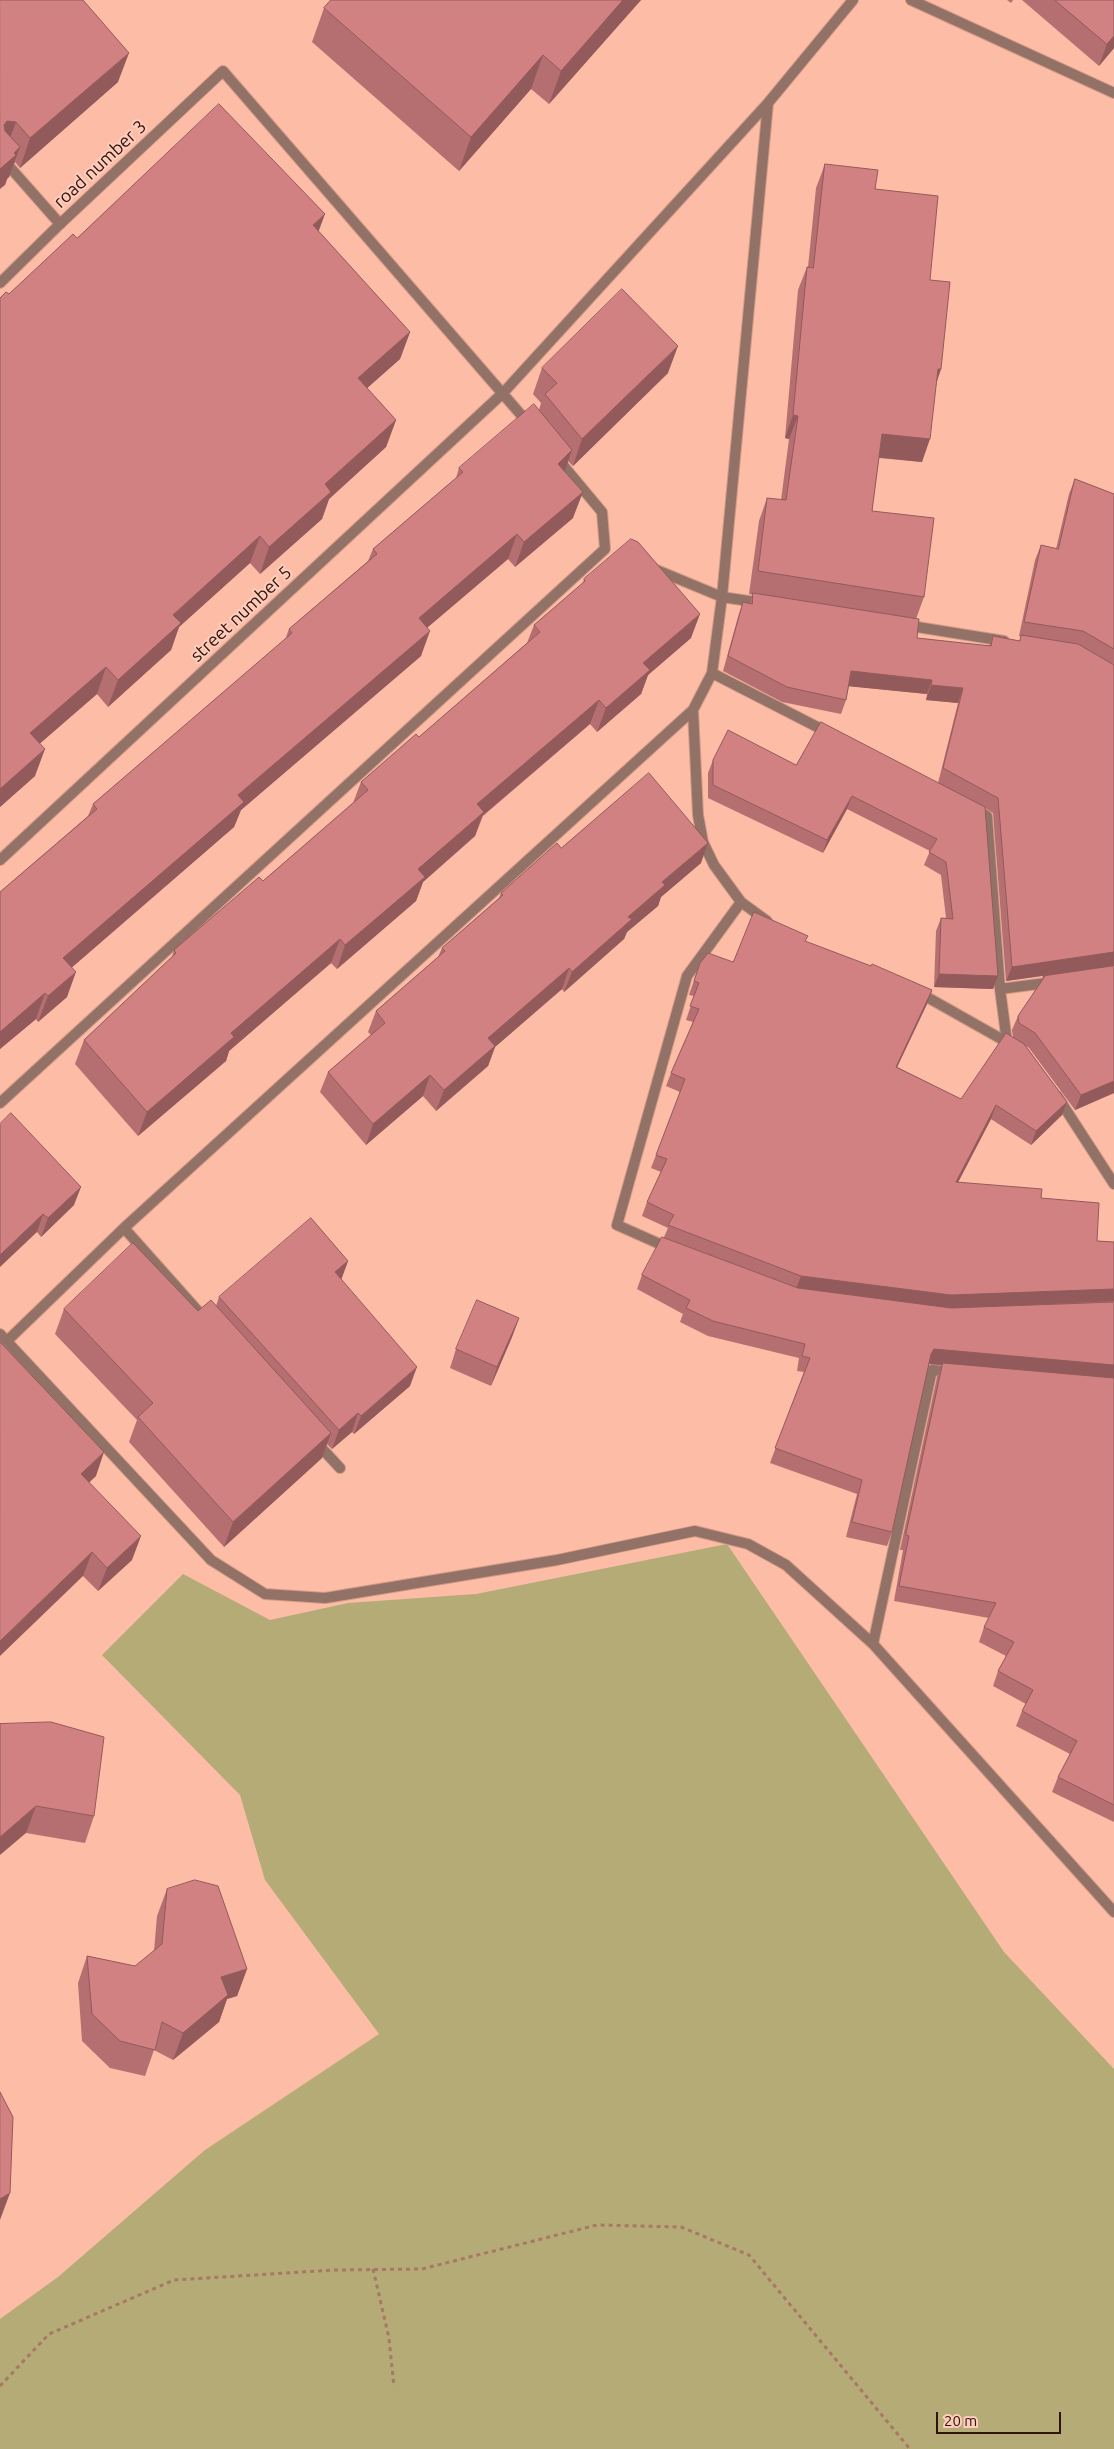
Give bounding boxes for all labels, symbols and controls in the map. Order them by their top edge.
street label: road number 3 [49,116,151,212]
street label: street number 5 [186,562,296,666]
scale bar [939,2402,1064,2434]
text: 20 m [944,2412,977,2429]

